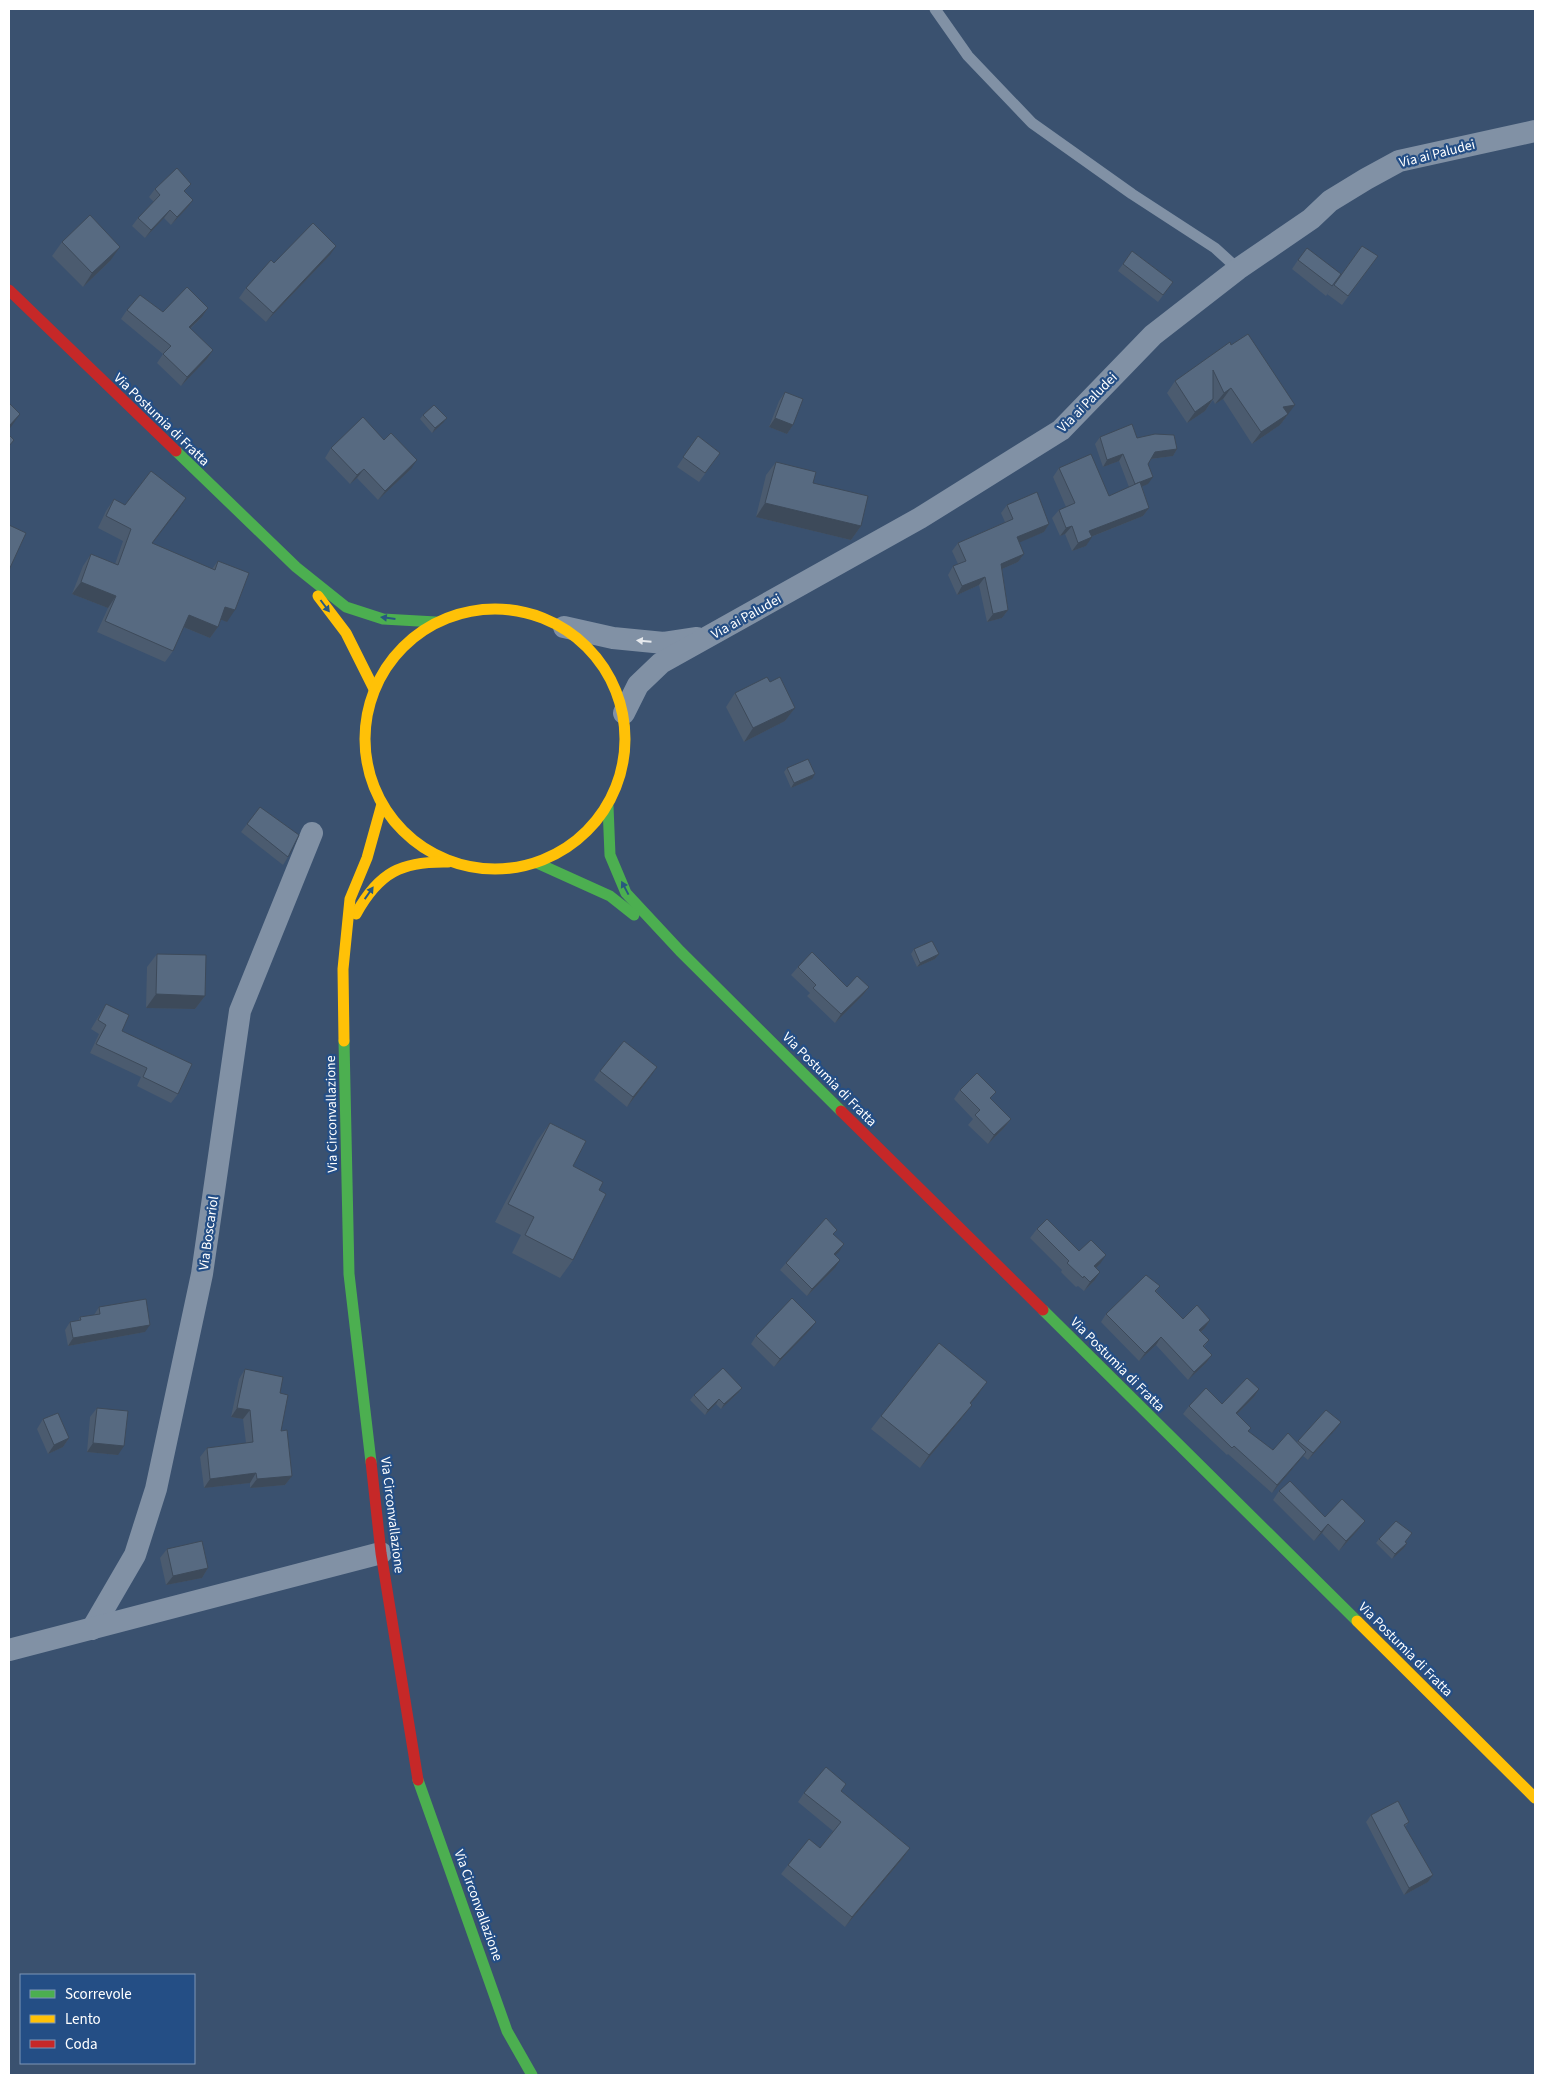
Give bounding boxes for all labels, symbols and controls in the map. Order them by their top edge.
street label: Via ai Paludei [1397,135,1477,173]
street label: Via ai Paludei [1053,368,1122,437]
street label: Via Postumia di Fratta [109,369,214,471]
street label: Via ai Paludei [708,589,785,644]
one-way arrow [320,599,331,612]
one-way arrow [379,614,395,622]
one-way arrow [636,637,652,645]
one-way arrow [621,881,629,896]
one-way arrow [364,886,374,900]
street label: Via Postumia di Fratta [778,1028,881,1131]
street label: Via Circonvallazione [321,1055,343,1173]
street label: Via Boscariol [194,1194,224,1272]
street label: Via Postumia di Fratta [1066,1313,1169,1416]
street label: Via Circonvallazione [375,1456,409,1575]
street label: Via Postumia di Fratta [1354,1598,1457,1701]
street label: Via Circonvallazione [449,1847,508,1964]
legend [20,1974,195,2064]
text: Scorrevole [65,1984,132,2005]
text: Lento [65,2009,101,2030]
text: Coda [65,2034,98,2055]

